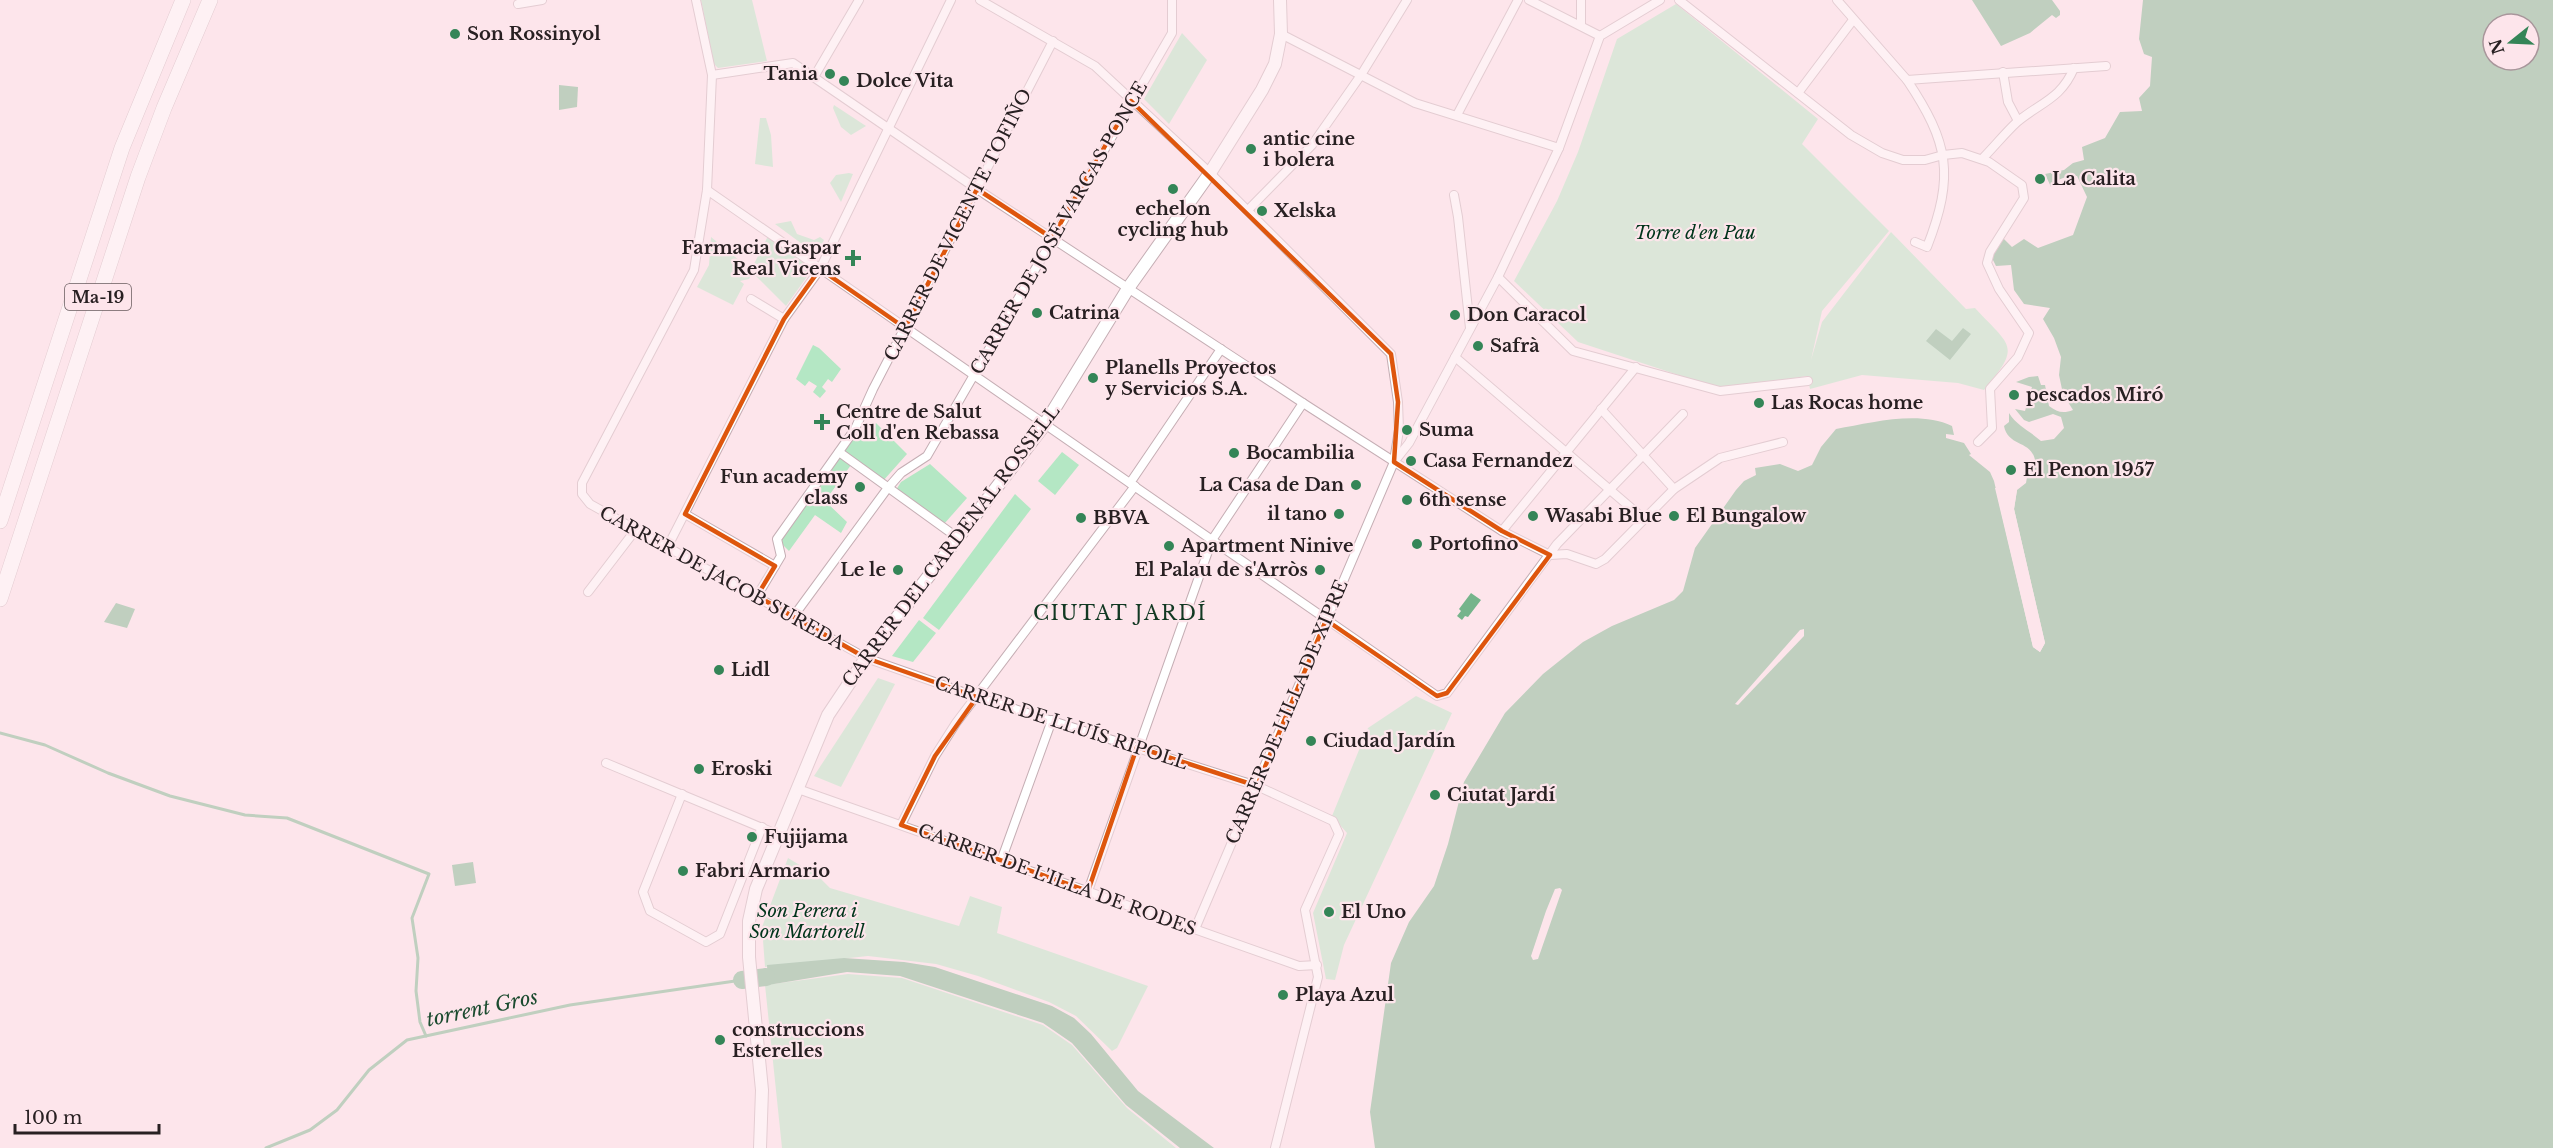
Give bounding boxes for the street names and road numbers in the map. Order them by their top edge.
street label: CARRER DE JOSÉ VARGAS PONCE [965,77,1152,378]
street label: CARRER DE VICENTE TOFIÑO [878,84,1036,365]
road number: Ma-19 [65,284,131,310]
street label: CARRER DEL CARDENAL ROSSELL [838,401,1064,691]
street label: CARRER DE JACOB SUREDA [596,501,849,655]
street label: CARRER DE L'ILLA DE XIPRE [1221,576,1353,848]
street label: CARRER DE LLUÍS RIPOLL [932,671,1191,774]
street label: CARRER DE L'ILLA DE RODES [915,819,1199,941]

